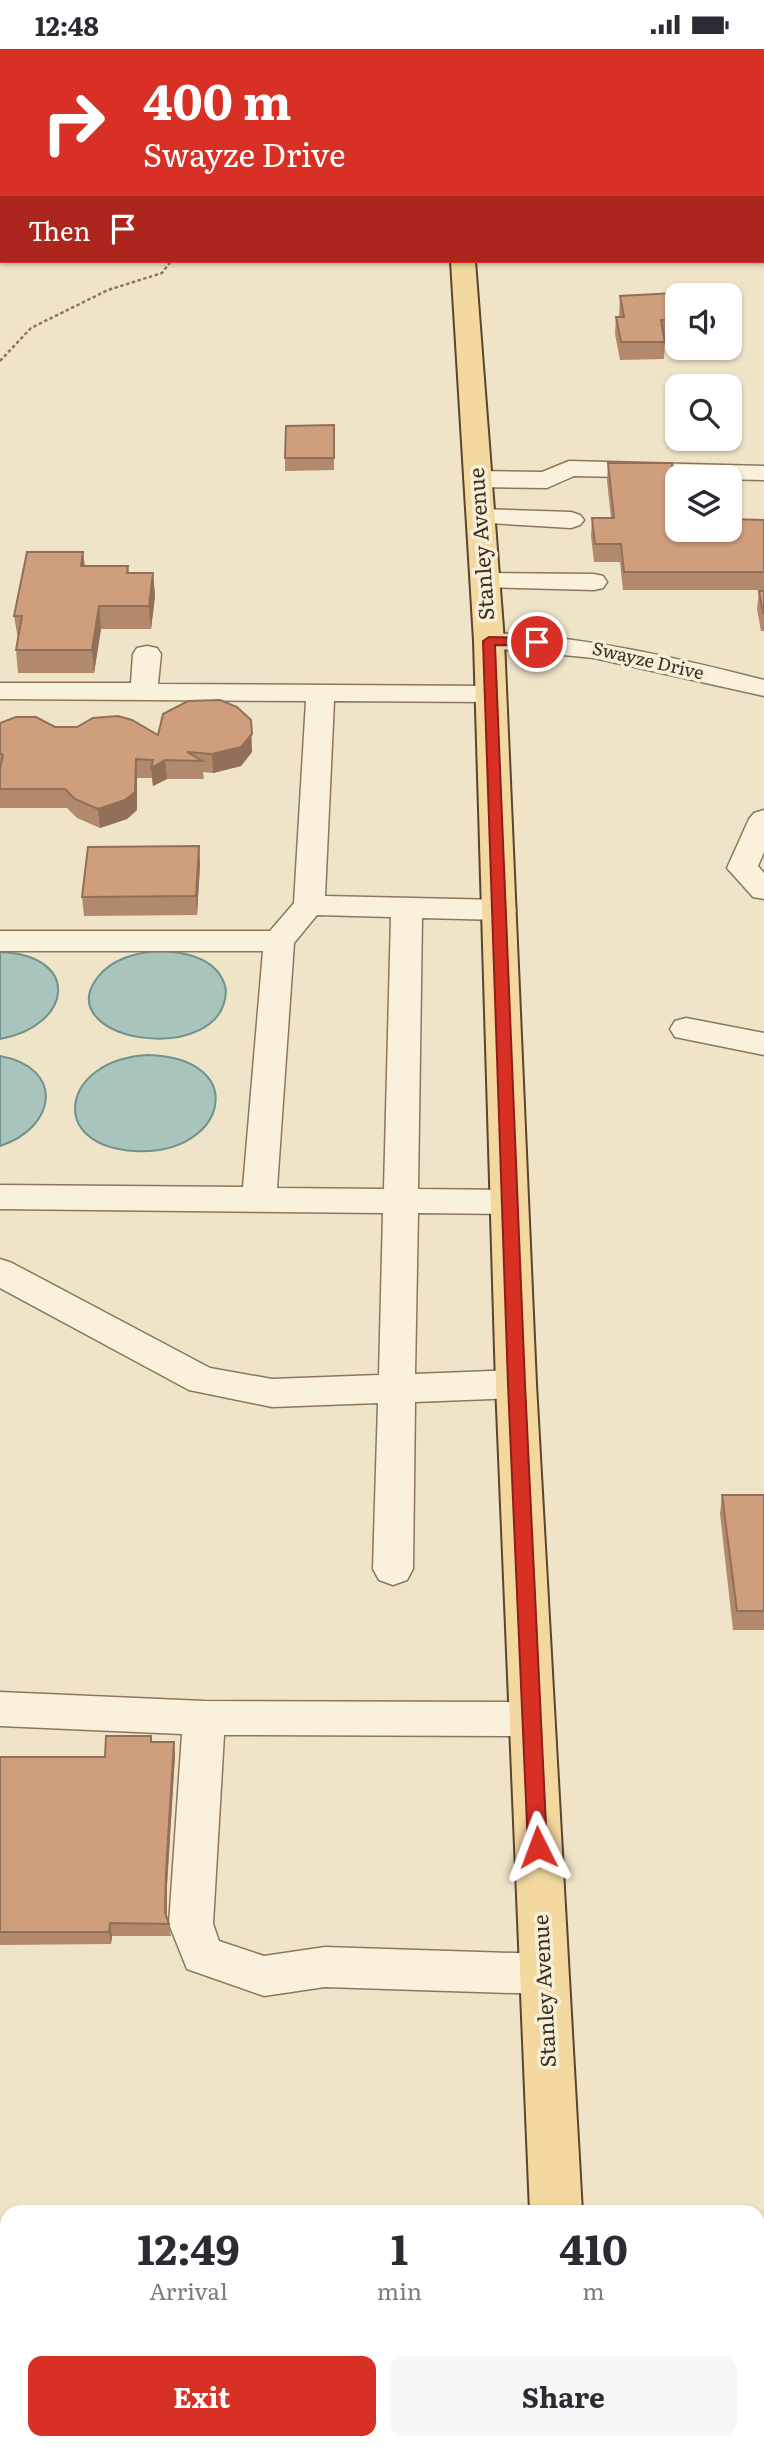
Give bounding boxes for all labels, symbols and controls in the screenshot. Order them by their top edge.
text: 12:48 [35,5,99,44]
text: 400 m [143,62,292,135]
icon: right [28,77,119,168]
text: Swayze Drive [143,129,346,177]
text: Then [28,210,90,249]
icon: arrive [104,210,142,248]
map controls [665,283,742,542]
button: sound [665,283,742,360]
button: search [665,374,742,451]
button: layers [665,465,742,542]
street label: Stanley Avenue [459,467,500,622]
pin [507,612,567,672]
icon: arrive [518,623,556,661]
street label: Swayze Drive [590,634,707,686]
position arrow [501,1810,575,1884]
street label: Stanley Avenue [523,1914,562,2068]
text: 12:49 [137,2216,240,2278]
text: 1 [391,2216,408,2278]
text: 410 [559,2216,628,2278]
text: Arrival [149,2273,228,2307]
text: min [377,2273,422,2307]
text: m [582,2273,605,2307]
button: Exit [28,2356,376,2436]
button: Share [390,2356,737,2436]

